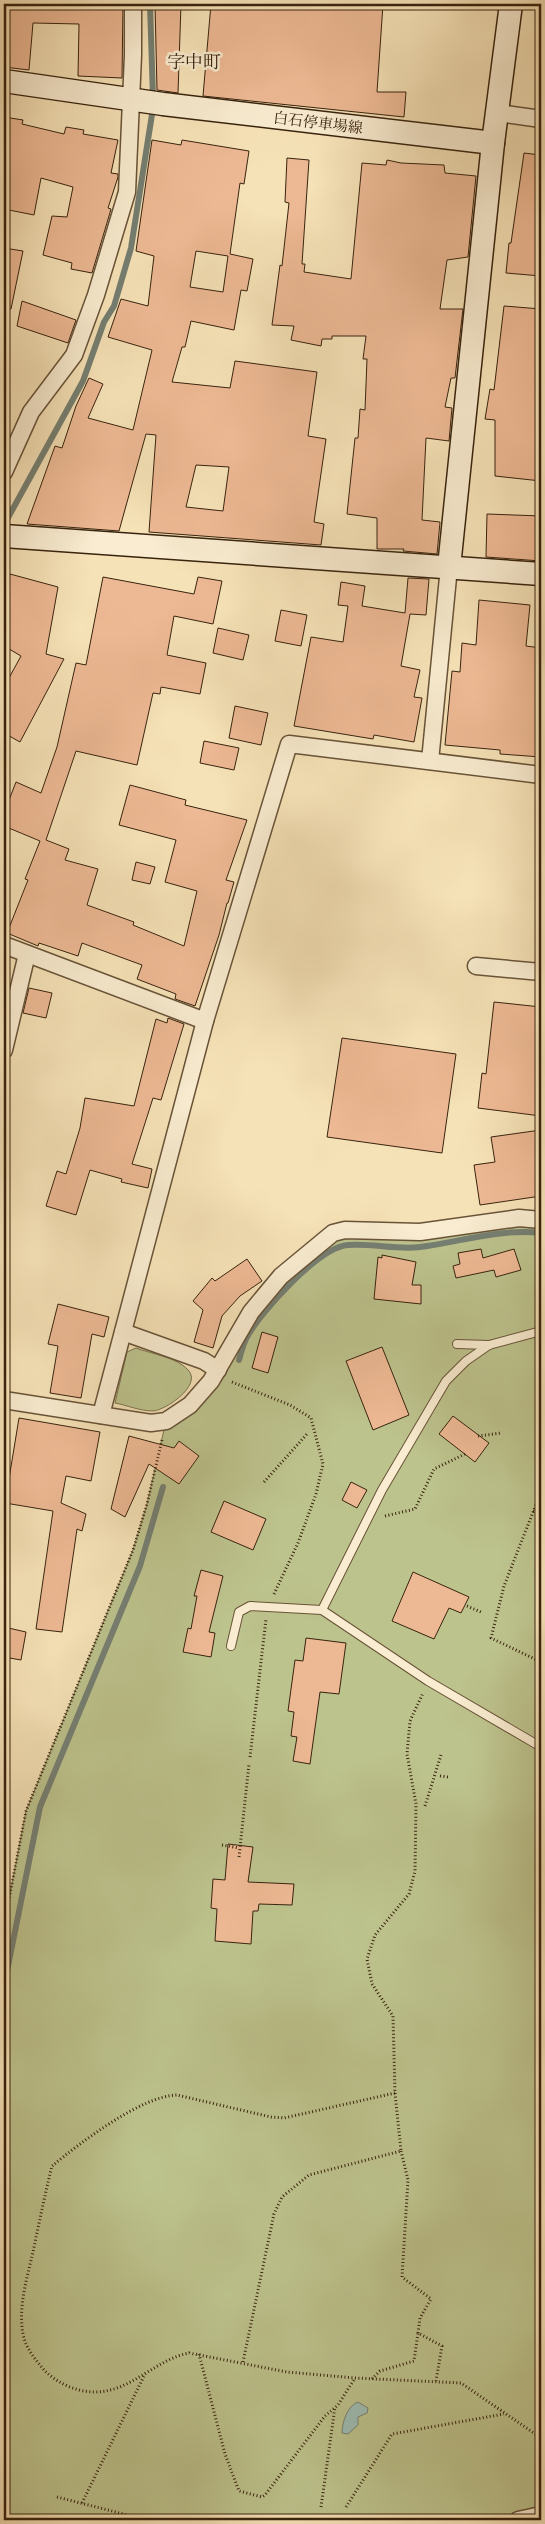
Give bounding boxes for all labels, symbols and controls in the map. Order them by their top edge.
district label: 字中町 [167,50,221,74]
street label: 白石停車場線 [272,108,364,138]

